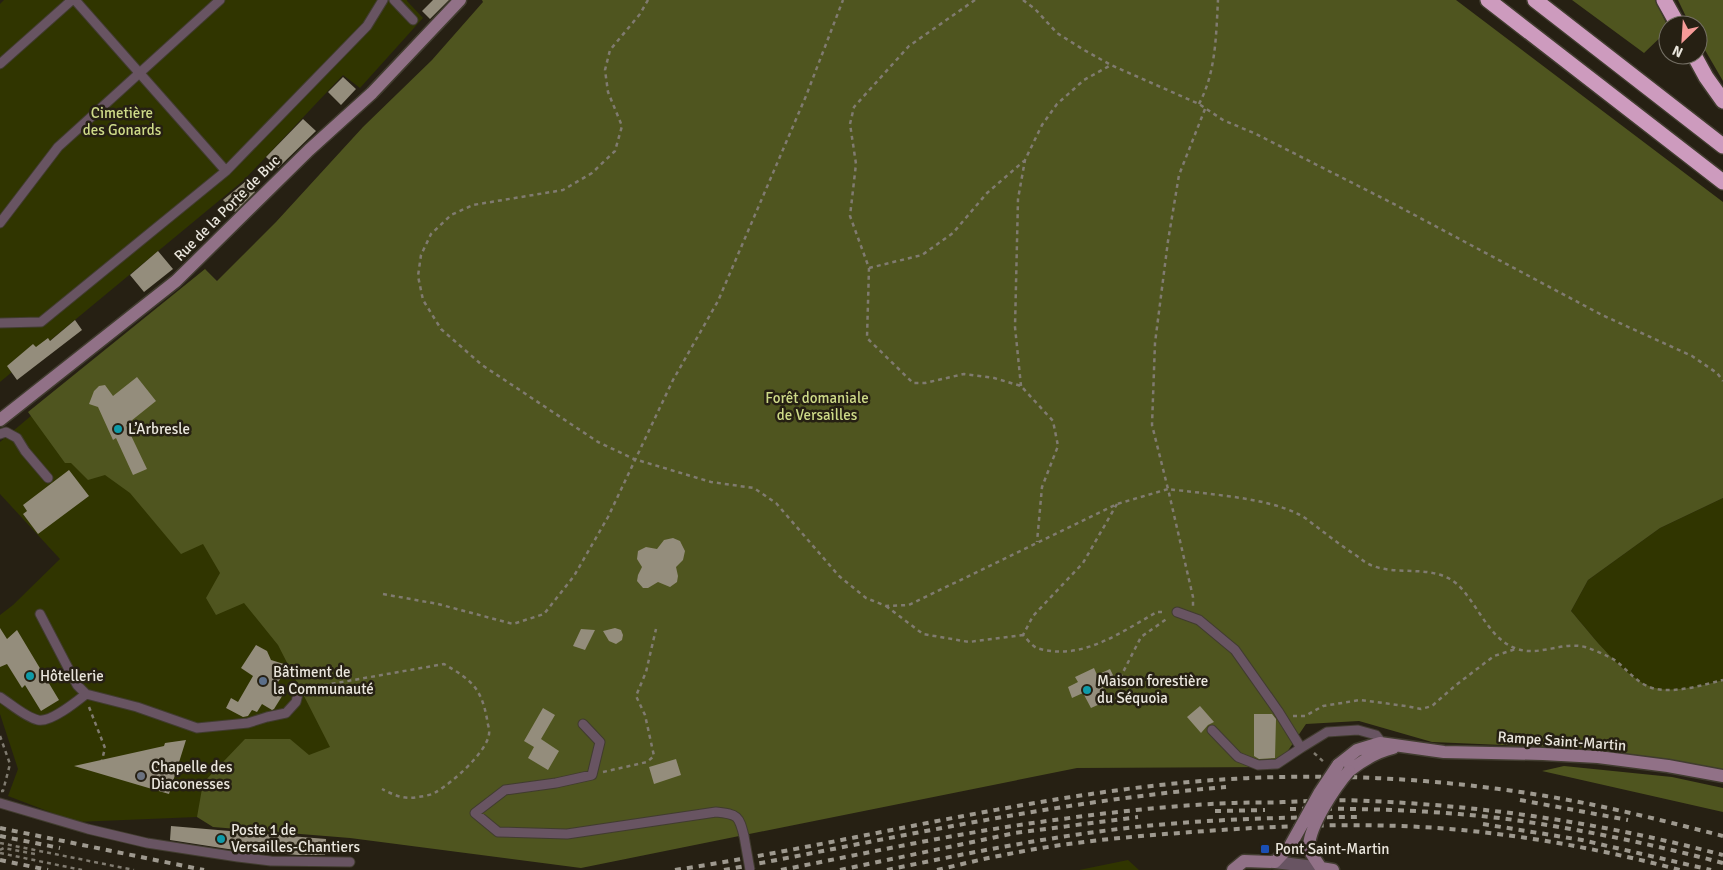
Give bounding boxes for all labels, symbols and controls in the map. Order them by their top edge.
north arrow [1658,15,1708,65]
text: N [1670,42,1686,61]
park label: Cimetière des Gonards [83,104,162,139]
street label: Rue de la Porte de Buc [170,151,284,265]
park label: Forêt domaniale de Versailles [765,389,869,424]
place label: L’Arbresle [128,420,190,438]
marker: L’Arbresle [112,423,124,435]
place label: Bâtiment de la Communauté [273,663,374,698]
place label: Hôtellerie [40,667,104,685]
marker: Hôtellerie [24,670,36,682]
place label: Maison forestière du Séquoia [1097,672,1208,707]
marker: Bâtiment de la Communauté [257,675,269,687]
marker: Maison forestière du Séquoia [1081,684,1093,696]
street label: Rampe Saint-Martin [1497,728,1627,754]
place label: Chapelle des Diaconesses [151,758,233,793]
marker: Chapelle des Diaconesses [135,770,147,782]
place label: Poste 1 de Versailles-Chantiers [231,821,360,856]
marker: Poste 1 de Versailles-Chantiers [215,833,227,845]
place label: Pont Saint-Martin [1275,840,1390,858]
marker: Pont Saint-Martin [1259,843,1271,855]

